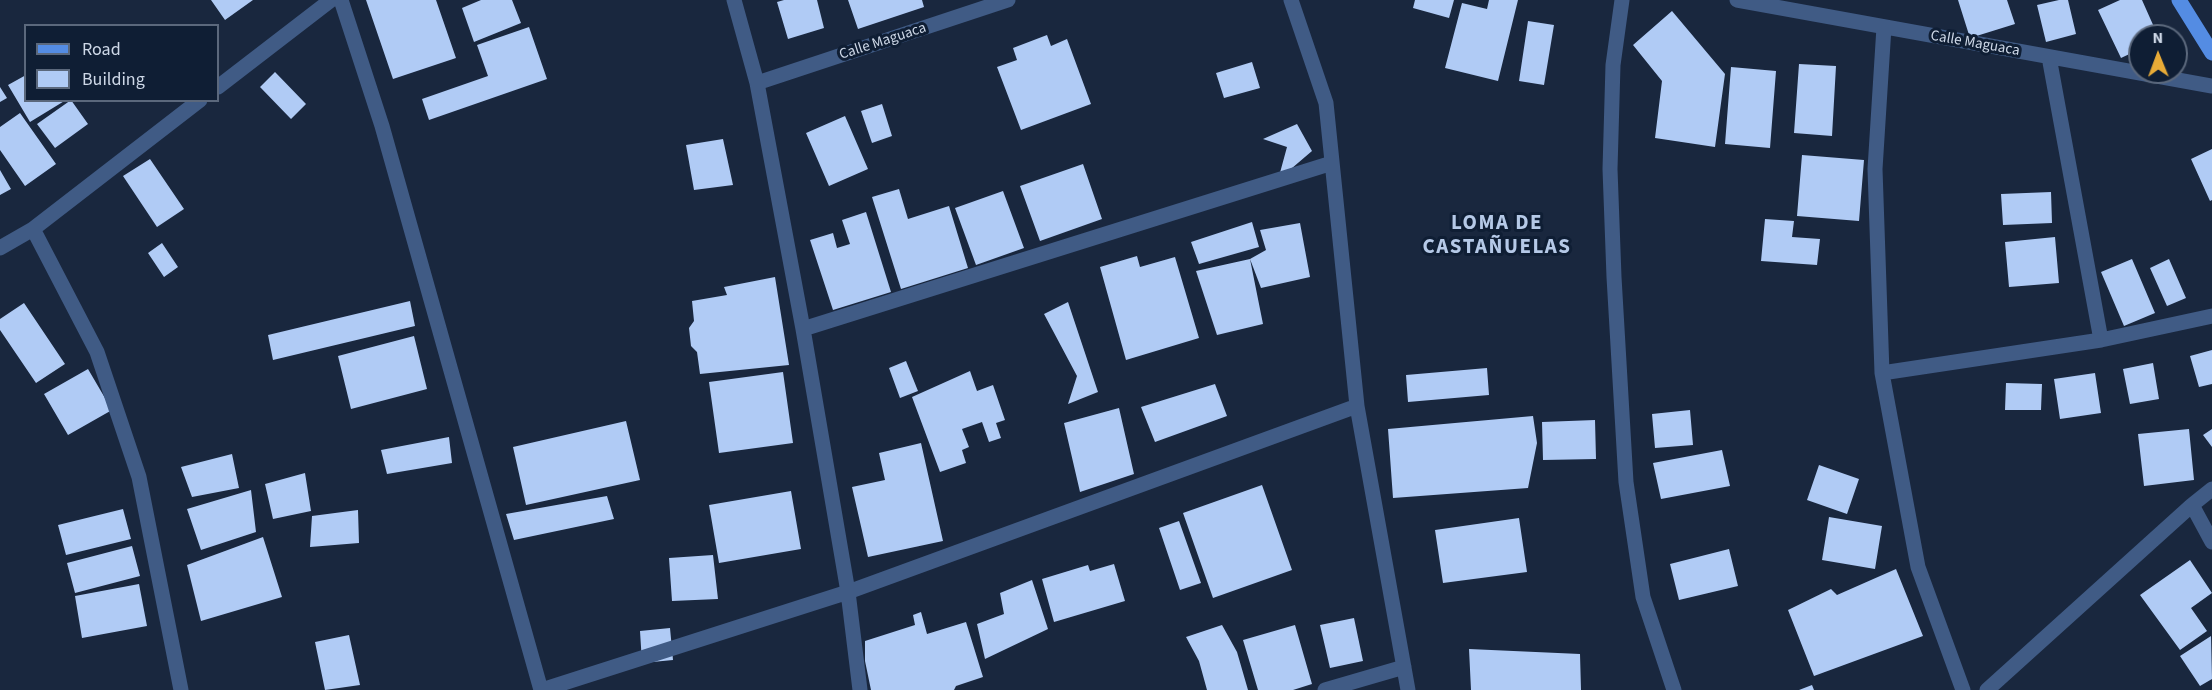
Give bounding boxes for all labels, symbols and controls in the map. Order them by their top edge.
street label: Calle Maguaca [837,20,929,64]
legend [24,24,219,102]
north arrow [2128,24,2188,84]
street label: Calle Maguaca [1929,27,2021,61]
text: N [2152,27,2163,49]
text: Road [82,37,121,62]
text: Building [82,67,145,92]
district label: LOMA DE CASTAÑUELAS [1423,211,1571,261]

